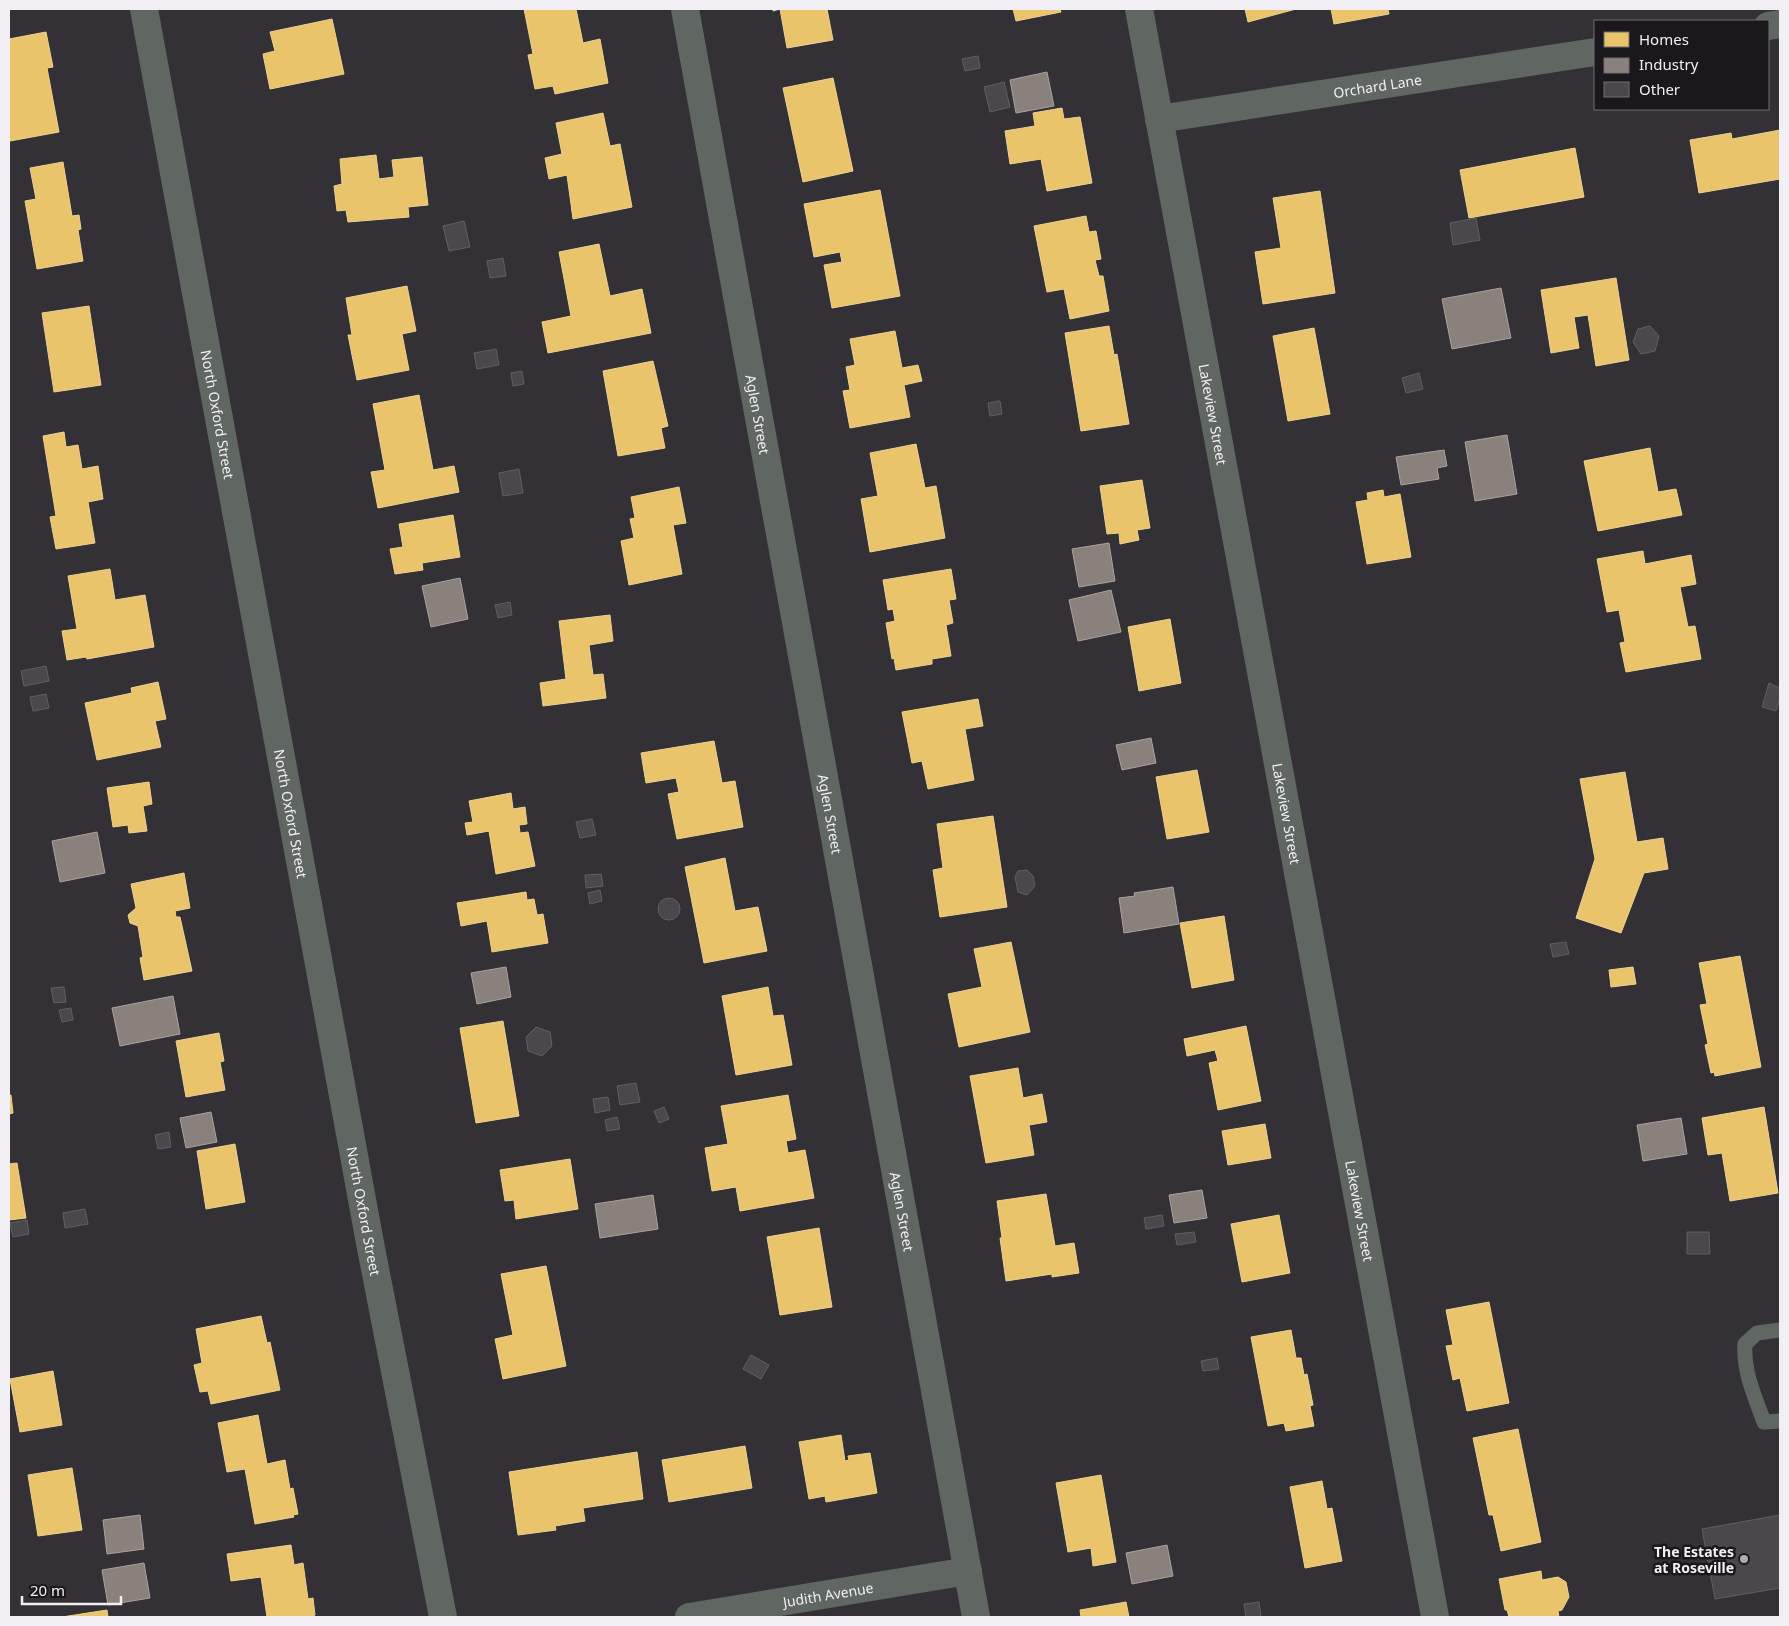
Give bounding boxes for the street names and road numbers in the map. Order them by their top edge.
street label: Orchard Lane [1332,69,1423,102]
street label: North Oxford Street [197,348,239,480]
street label: Lakeview Street [1195,362,1232,466]
street label: Aglen Street [742,373,775,456]
street label: North Oxford Street [270,748,312,880]
street label: Lakeview Street [1268,761,1306,866]
street label: Aglen Street [814,773,847,855]
street label: North Oxford Street [343,1145,386,1277]
street label: Lakeview Street [1342,1159,1379,1263]
street label: Aglen Street [886,1170,919,1253]
street label: Judith Avenue [780,1577,875,1611]

